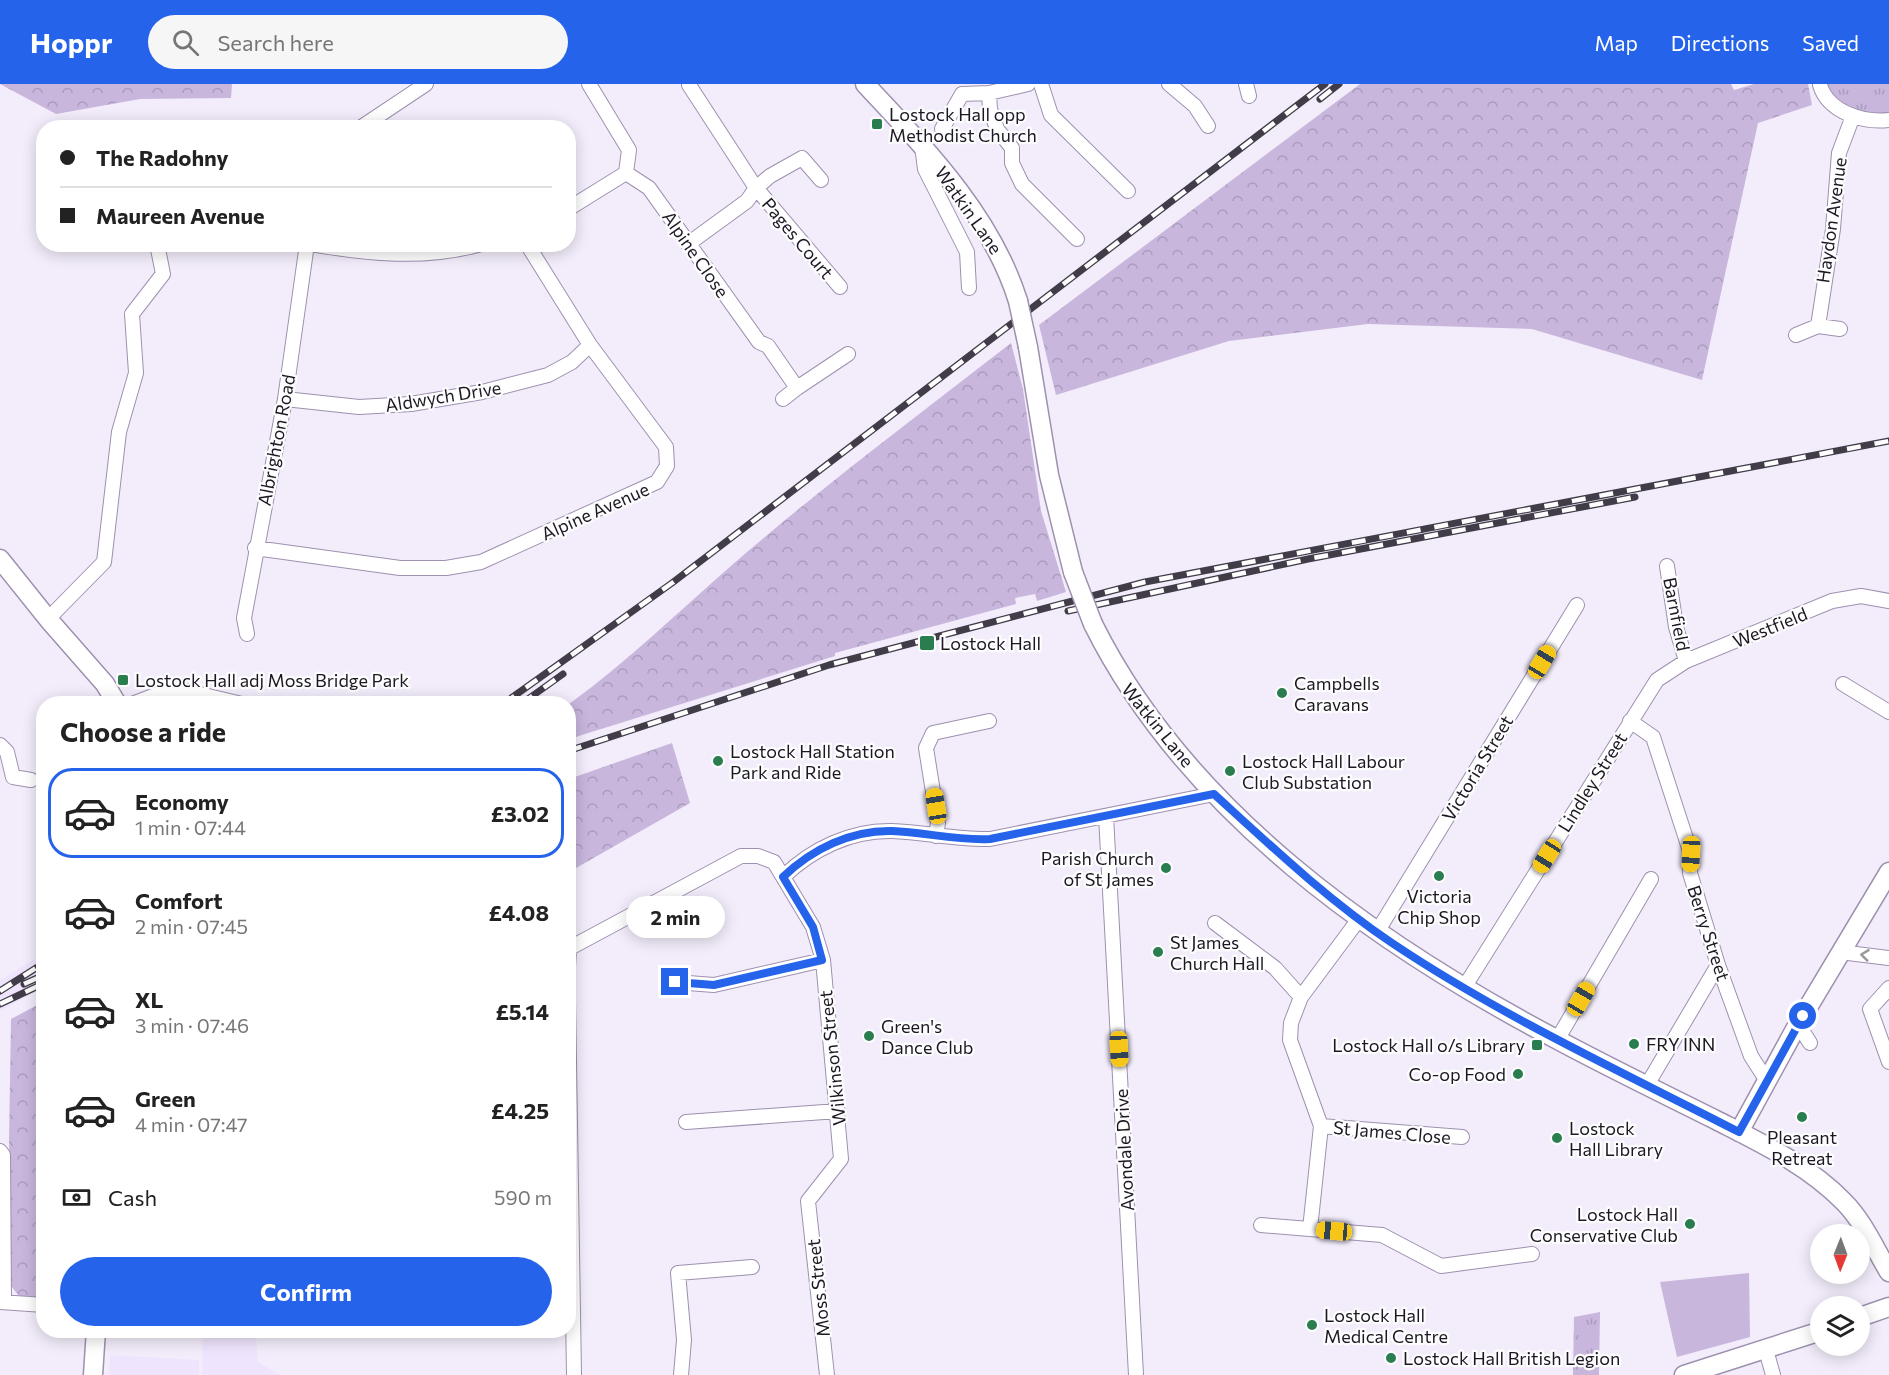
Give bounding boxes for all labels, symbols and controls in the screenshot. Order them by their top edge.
search box [148,15,568,69]
text: Hoppr [30,25,112,59]
icon: search [169,26,202,59]
text: Search here [217,29,334,56]
text: Map [1595,30,1638,55]
text: Directions [1671,30,1769,55]
text: Saved [1802,30,1859,55]
place label: Lostock Hall opp Methodist Church [889,103,1037,146]
marker: Lostock Hall opp Methodist Church [870,117,884,131]
text: The Radohny [96,144,229,171]
street label: Haydon Avenue [1811,156,1851,284]
street label: Watkin Lane [931,162,1007,258]
street label: Pages Court [758,193,838,283]
text: Maureen Avenue [96,202,265,229]
street label: Alpine Close [658,206,734,302]
street label: Albrighton Road [252,372,300,508]
street label: Aldwych Drive [384,376,502,416]
street label: Alpine Avenue [538,477,652,545]
street label: Barnfield [1659,575,1695,653]
street label: Westfield [1730,602,1810,652]
place label: Lostock Hall [940,632,1041,654]
marker: Lostock Hall [918,634,936,652]
car [1525,642,1559,682]
place label: Lostock Hall adj Moss Bridge Park [135,669,409,691]
place label: Campbells Caravans [1294,672,1380,715]
marker: Lostock Hall adj Moss Bridge Park [116,673,130,687]
street label: Watkin Lane [1117,678,1199,772]
marker: Campbells Caravans [1275,686,1289,700]
street label: Victoria Street [1437,711,1517,825]
text: Choose a ride [60,715,226,748]
street label: Lindley Street [1553,728,1631,836]
place label: Lostock Hall Station Park and Ride [730,740,895,783]
place label: Lostock Hall Labour Club Substation [1242,750,1405,793]
marker: Lostock Hall Station Park and Ride [711,754,725,768]
marker: Lostock Hall Labour Club Substation [1223,764,1237,778]
icon: car [63,786,117,840]
car [924,787,948,825]
text: Economy [135,788,229,815]
text: £3.02 [491,800,549,827]
text: 1 min · 07:44 [135,815,246,839]
car [1530,836,1564,876]
car [1681,836,1701,872]
place label: Parish Church of St James [1041,847,1154,890]
marker: Parish Church of St James [1159,861,1173,875]
marker: Victoria Chip Shop [1432,869,1446,883]
street label: Berry Street [1683,882,1735,984]
icon: car [63,885,117,939]
place label: Victoria Chip Shop [1397,885,1481,928]
text: Comfort [135,887,223,914]
callout: 2 min [626,895,724,937]
text: £4.08 [489,899,549,926]
text: 2 min [651,905,700,929]
text: 2 min · 07:45 [135,914,248,938]
place label: St James Church Hall [1170,931,1264,974]
marker: St James Church Hall [1151,945,1165,959]
one-way arrow [1860,949,1869,961]
route end [661,968,688,995]
car [1564,979,1598,1019]
icon: car [63,984,117,1038]
text: XL [135,986,163,1013]
street label: Wilkinson Street [814,989,850,1127]
text: £5.14 [495,998,549,1025]
route start [1789,1002,1816,1029]
text: 3 min · 07:46 [135,1013,249,1037]
place label: Green's Dance Club [881,1015,973,1058]
marker: Green's Dance Club [862,1029,876,1043]
car [1109,1031,1129,1067]
place label: FRY INN [1646,1033,1715,1055]
place label: Lostock Hall o/s Library [1332,1034,1525,1056]
marker: FRY INN [1627,1037,1641,1051]
marker: Lostock Hall o/s Library [1530,1038,1544,1052]
place label: Co-op Food [1409,1063,1506,1085]
marker: Co-op Food [1511,1067,1525,1081]
icon: car [63,1083,117,1137]
text: Green [135,1085,196,1112]
street label: Avondale Drive [1110,1088,1138,1212]
text: £4.25 [491,1097,549,1124]
marker: Pleasant Retreat [1795,1110,1809,1124]
text: 4 min · 07:47 [135,1112,248,1136]
street label: St James Close [1332,1116,1452,1148]
place label: Lostock Hall Library [1569,1117,1663,1160]
place label: Pleasant Retreat [1767,1126,1837,1169]
marker: Lostock Hall Library [1550,1131,1564,1145]
icon: cash [60,1181,93,1214]
text: Cash [108,1184,157,1211]
text: 590 m [494,1185,552,1209]
place label: Lostock Hall Conservative Club [1530,1203,1678,1246]
marker: Lostock Hall Conservative Club [1683,1217,1697,1231]
car [1315,1220,1353,1242]
north arrow [1810,1224,1870,1284]
map controls [1810,1224,1870,1356]
street label: Moss Street [802,1238,834,1338]
button: Confirm [60,1257,552,1326]
button: layers [1810,1296,1870,1356]
place label: Lostock Hall Medical Centre [1324,1304,1448,1347]
marker: Lostock Hall Medical Centre [1305,1318,1319,1332]
place label: Lostock Hall British Legion [1403,1347,1620,1369]
marker: Lostock Hall British Legion [1384,1351,1398,1365]

